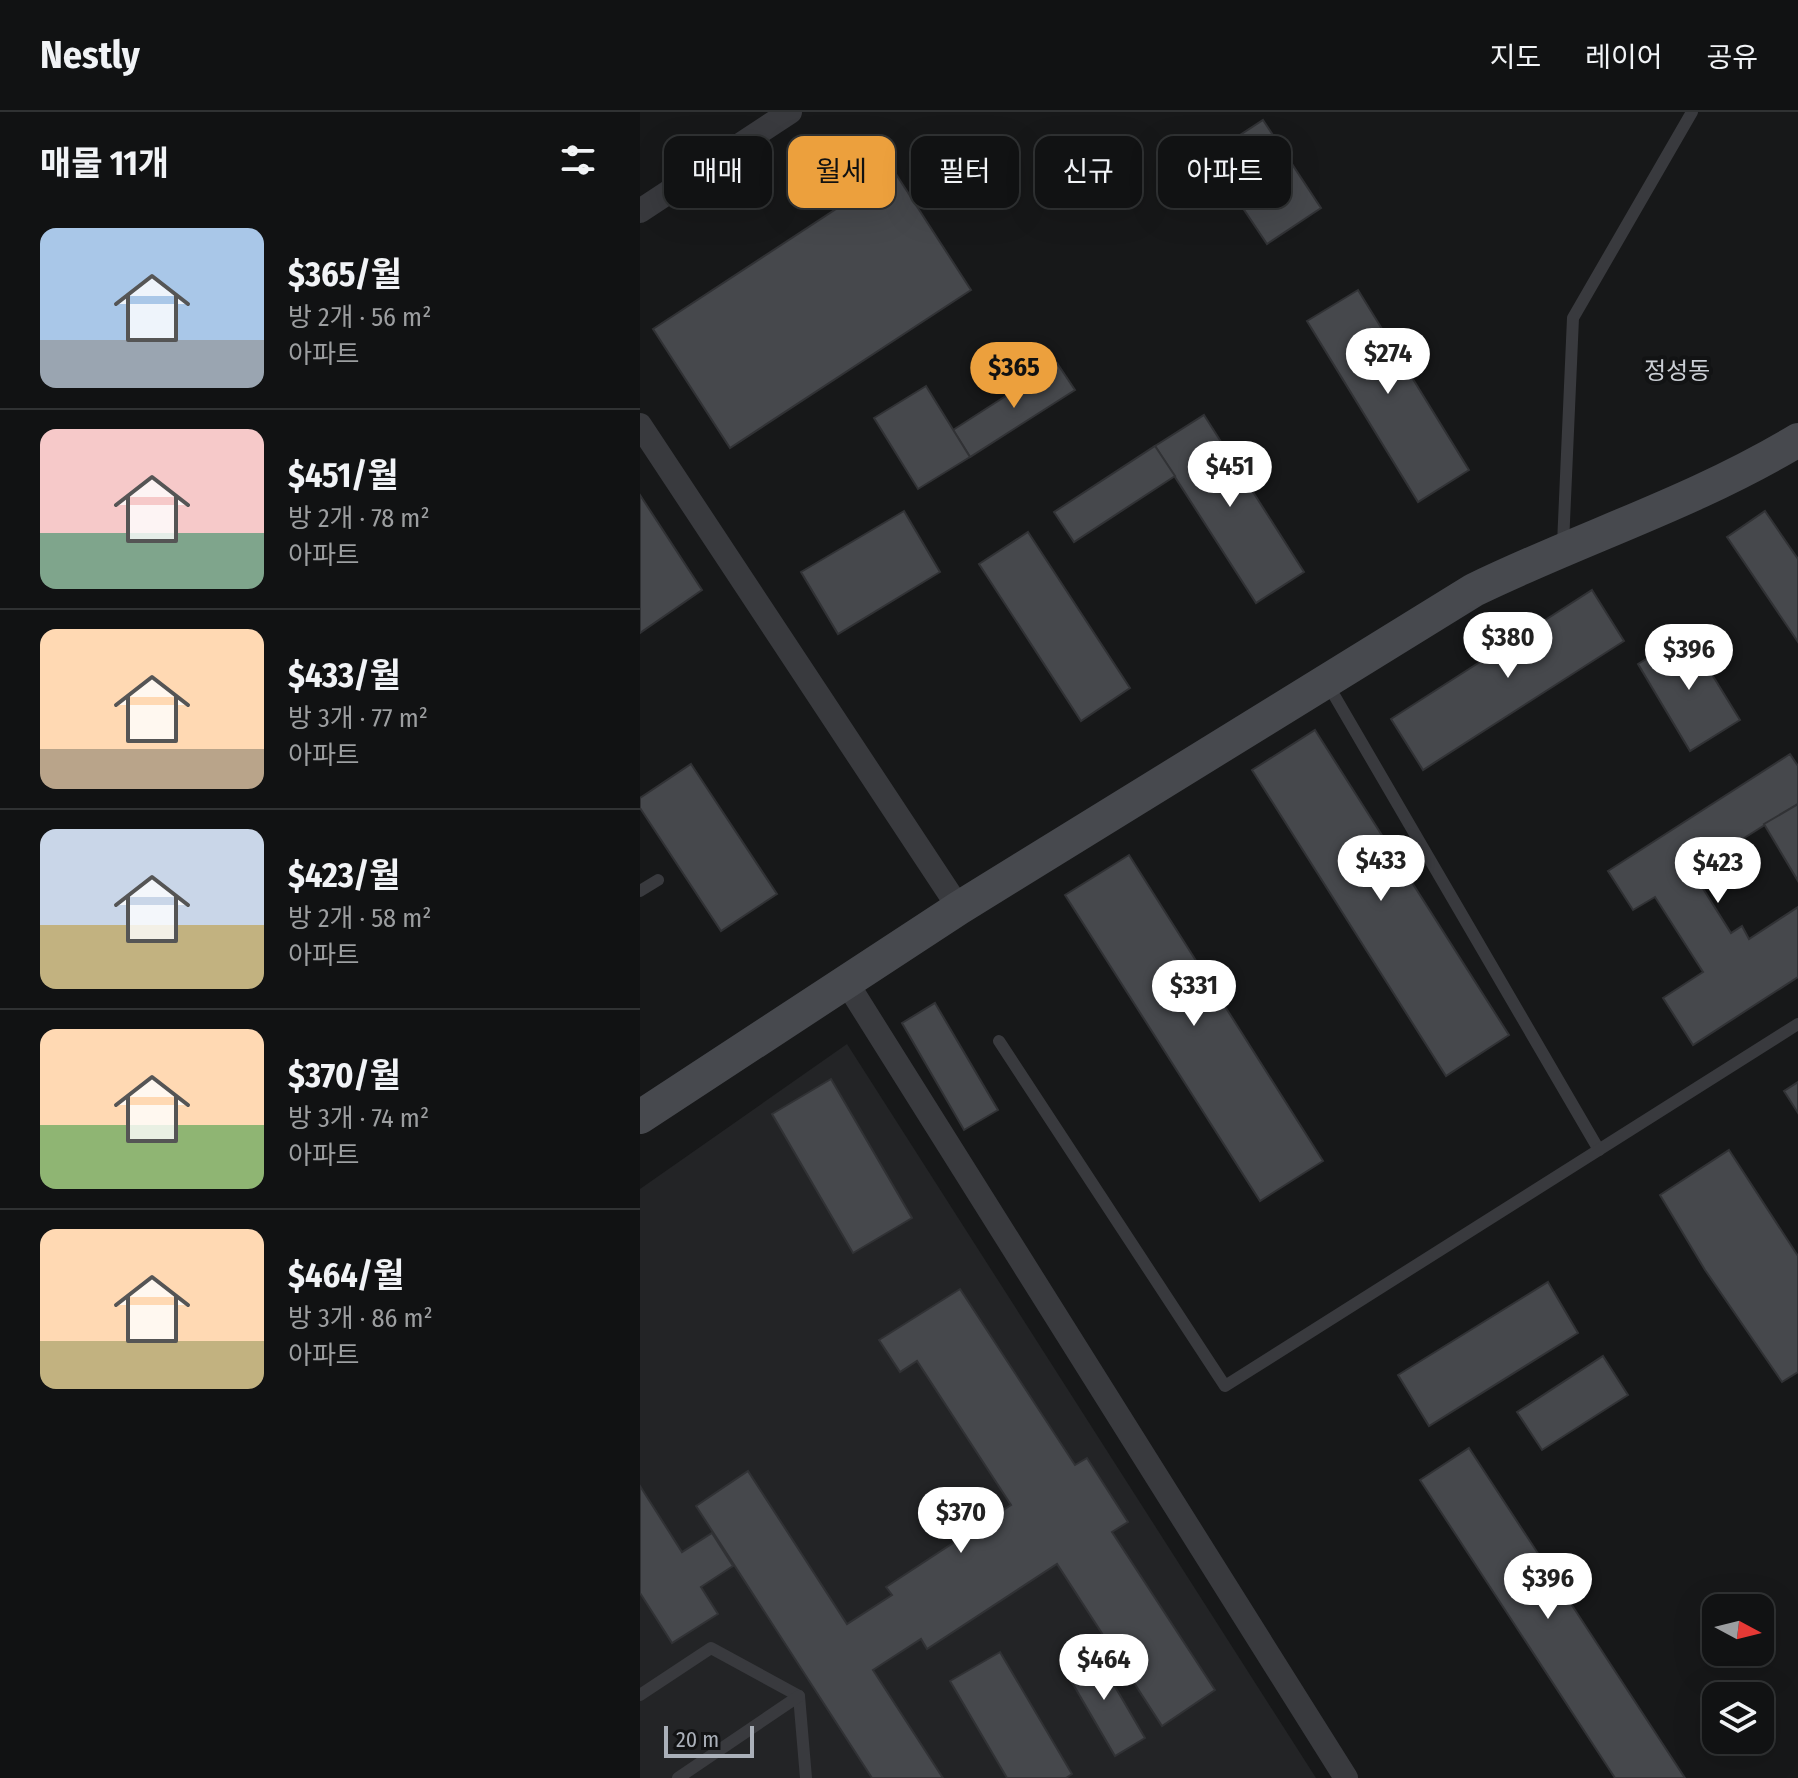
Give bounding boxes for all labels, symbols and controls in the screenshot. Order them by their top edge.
text: Nestly [40,32,140,78]
text: 지도 [1490,41,1541,74]
text: 레이어 [1585,41,1662,74]
text: 공유 [1706,41,1758,74]
chip: 매매 [664,136,772,208]
chip: 월세 [788,136,895,208]
chip: 필터 [911,136,1019,208]
chip: 신규 [1035,136,1142,208]
chip: 아파트 [1158,136,1291,208]
icon: filters [556,138,600,182]
text: 매물 11개 [40,143,169,184]
text: $365/월 [288,254,402,295]
icon: home [104,260,200,356]
text: 방 2개 · 56 m² [288,302,431,333]
pin: $274 [1341,328,1435,396]
text: $274 [1364,338,1412,369]
text: 아파트 [288,339,360,370]
pin: $365 [967,342,1061,410]
text: $365 [988,352,1040,383]
district label: 정성동 [1644,357,1710,385]
pin: $451 [1183,441,1277,509]
text: $451 [1206,451,1254,482]
text: $451/월 [288,455,399,496]
icon: home [104,461,200,557]
text: 방 2개 · 78 m² [288,503,430,534]
text: 아파트 [288,540,360,571]
pin: $380 [1461,612,1555,680]
text: $380 [1481,622,1535,653]
pin: $396 [1642,624,1736,692]
text: $396 [1663,634,1715,665]
text: $433/월 [288,655,401,696]
icon: home [104,661,200,757]
text: 방 3개 · 77 m² [288,703,428,734]
text: 아파트 [288,740,360,771]
pin: $433 [1334,835,1428,903]
pin: $423 [1671,837,1765,905]
text: $433 [1356,845,1406,876]
text: $423 [1693,847,1743,878]
text: $423/월 [288,855,400,896]
icon: home [104,861,200,957]
text: 방 2개 · 58 m² [288,903,431,934]
text: 아파트 [288,940,360,971]
pin: $331 [1147,960,1241,1028]
text: $331 [1170,970,1218,1001]
text: $370/월 [288,1055,401,1096]
icon: home [104,1061,200,1157]
text: 방 3개 · 74 m² [288,1103,429,1134]
text: 아파트 [288,1140,360,1171]
text: $464/월 [288,1255,404,1296]
icon: home [104,1261,200,1357]
text: 방 3개 · 86 m² [288,1303,433,1334]
text: 아파트 [288,1340,360,1371]
pin: $370 [914,1487,1008,1555]
text: $370 [936,1497,986,1528]
pin: $396 [1501,1553,1595,1621]
text: $396 [1522,1563,1574,1594]
north arrow [1702,1594,1774,1666]
map controls [1702,1594,1774,1754]
pin: $464 [1057,1634,1151,1702]
text: $464 [1077,1644,1131,1675]
button: layers [1702,1682,1774,1754]
scale bar [664,1722,754,1758]
text: 20 m [676,1726,719,1753]

